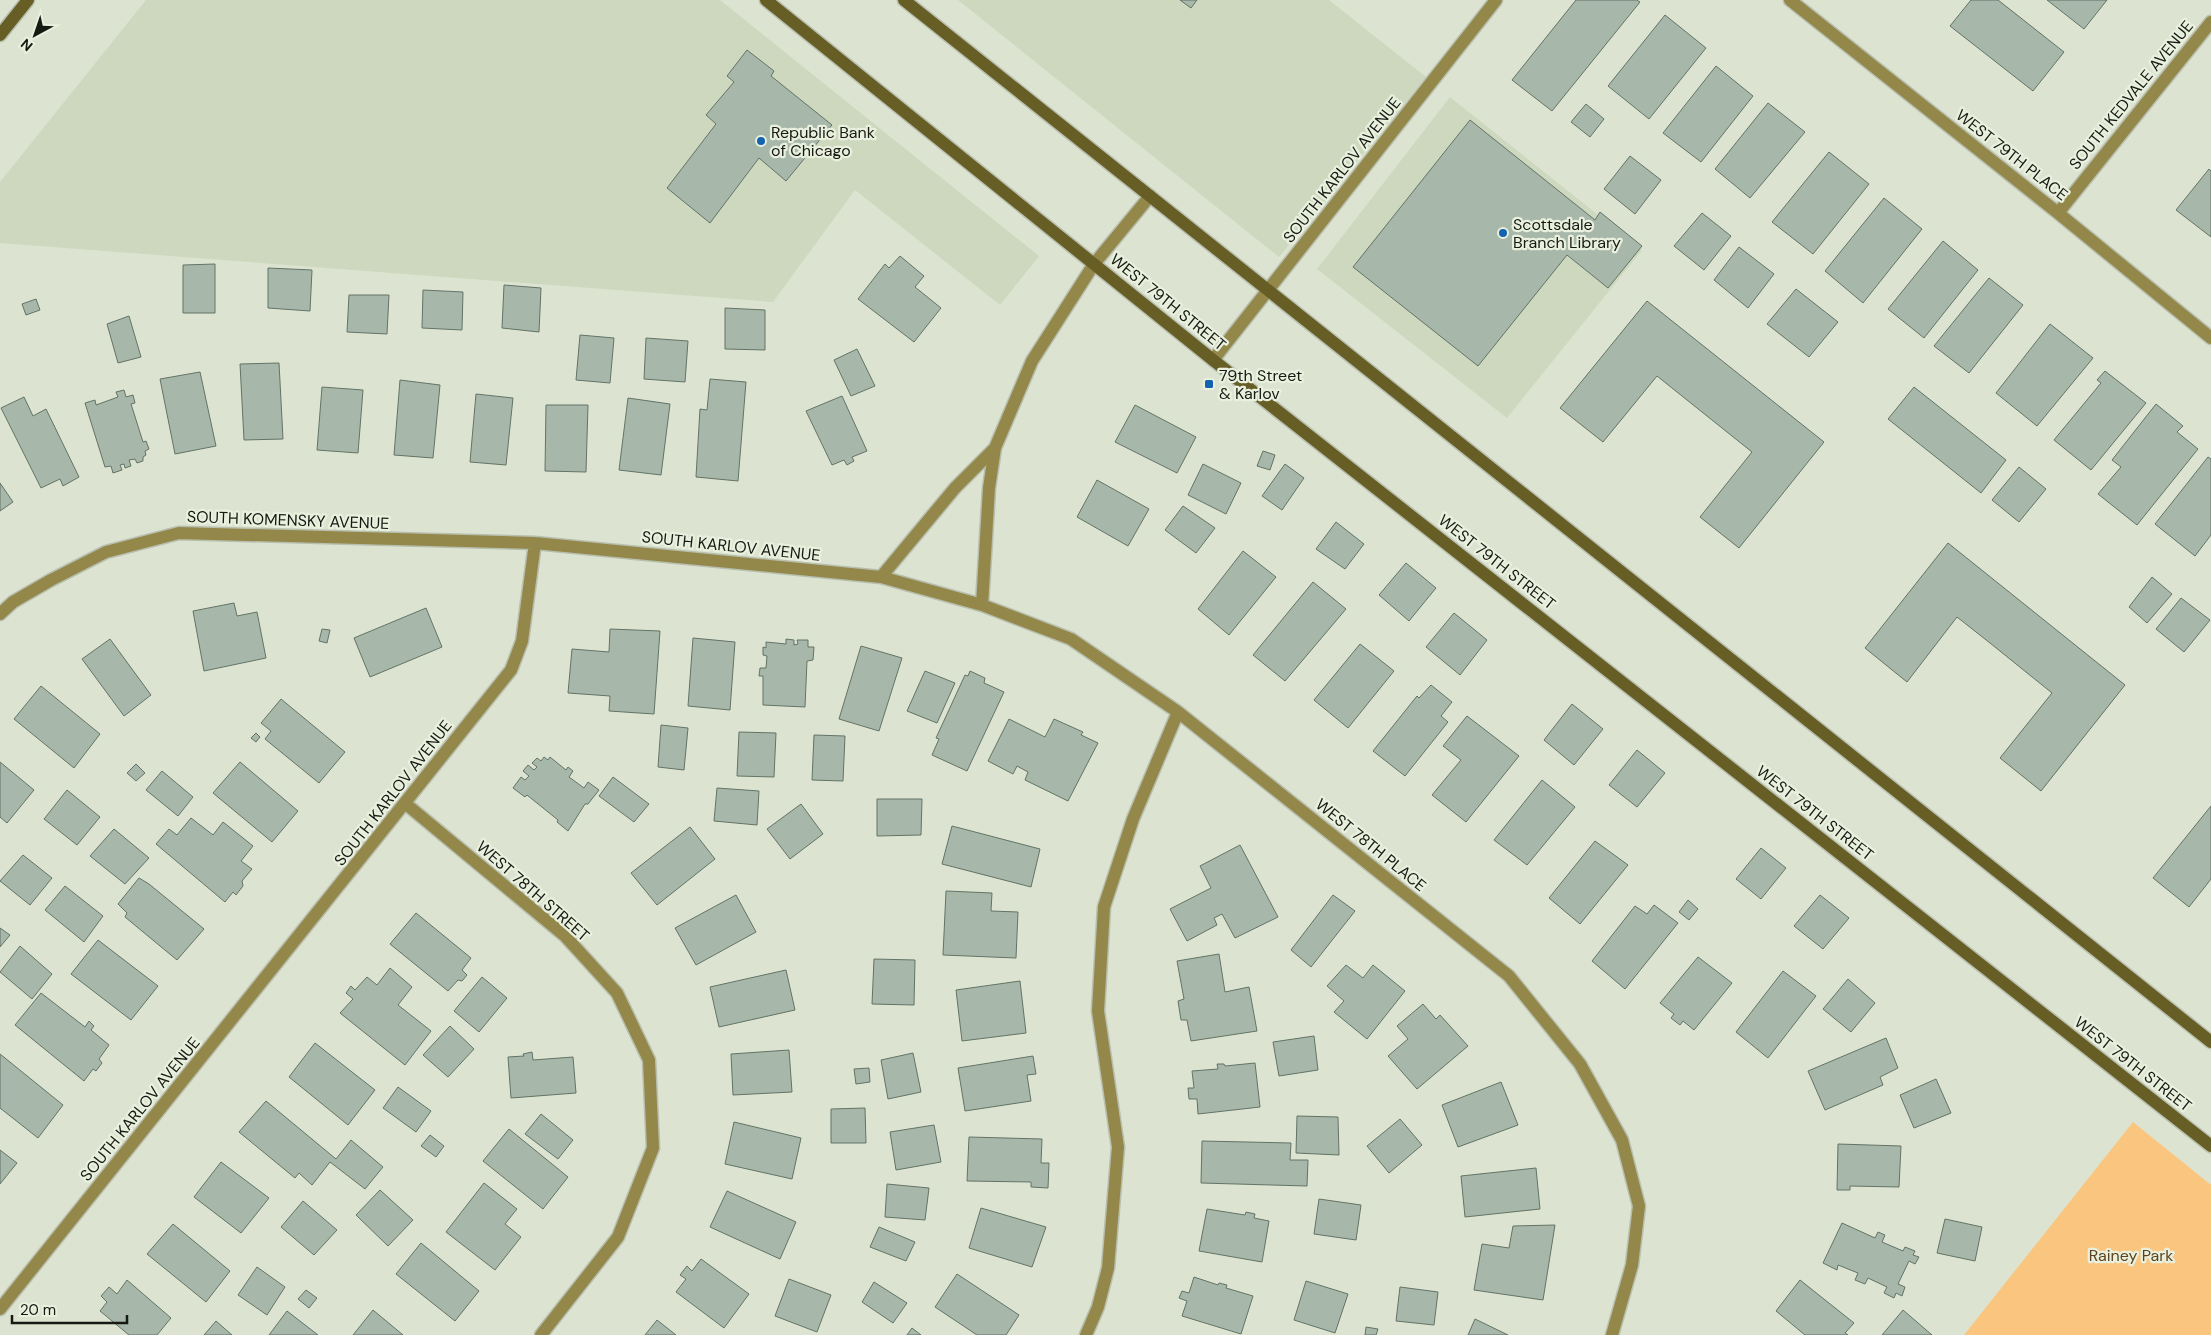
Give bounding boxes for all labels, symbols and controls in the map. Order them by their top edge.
north arrow [10,10,60,60]
street label: SOUTH KEDVALE AVENUE [2064,16,2198,174]
text: N [17,35,36,55]
street label: SOUTH KARLOV AVENUE [1278,93,1406,247]
street label: WEST 79TH PLACE [1952,105,2072,205]
place label: Republic Bank of Chicago [771,122,875,161]
marker: Republic Bank of Chicago [755,135,767,147]
place label: Scottsdale Branch Library [1513,214,1621,253]
marker: Scottsdale Branch Library [1497,227,1509,239]
street label: WEST 79TH STREET [1106,249,1230,355]
place label: 79th Street & Karlov [1219,365,1302,404]
marker: 79th Street & Karlov [1203,378,1215,390]
street label: SOUTH KOMENSKY AVENUE [186,506,390,534]
street label: WEST 79TH STREET [1434,510,1560,614]
street label: SOUTH KARLOV AVENUE [641,526,821,566]
street label: SOUTH KARLOV AVENUE [329,716,457,870]
street label: WEST 79TH STREET [1752,761,1878,865]
street label: WEST 78TH PLACE [1311,794,1431,896]
street label: WEST 78TH STREET [472,836,594,946]
street label: WEST 79TH STREET [2070,1012,2196,1116]
street label: SOUTH KARLOV AVENUE [75,1033,205,1185]
park label: Rainey Park [2089,1245,2173,1266]
scale bar [12,1292,128,1324]
text: 20 m [20,1300,56,1320]

